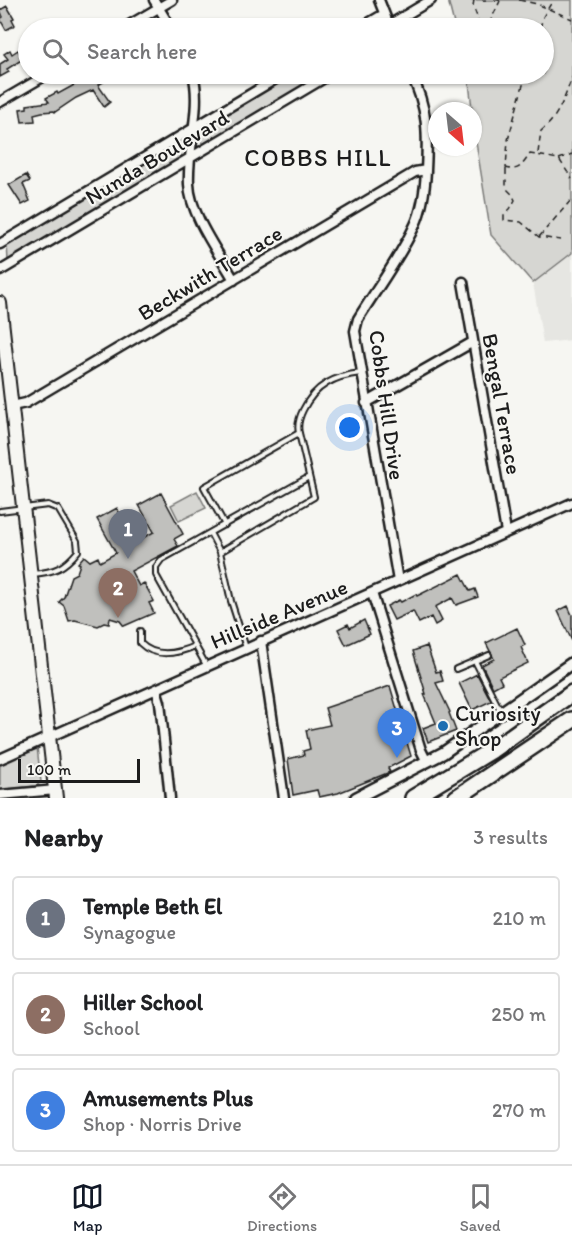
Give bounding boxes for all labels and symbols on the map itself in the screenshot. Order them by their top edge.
north arrow [428,102,482,156]
street label: Nunda Boulevard [80,103,234,210]
district label: COBBS HILL [244,143,392,172]
street label: Beckwith Terrace [133,219,287,327]
street label: Cobbs Hill Drive [363,328,411,482]
street label: Bengal Terrace [476,331,528,477]
your location [335,413,364,442]
pin: 1 [108,510,148,559]
pin: 2 [98,568,138,618]
street label: Hillside Avenue [206,573,352,655]
place label: Curiosity Shop [455,700,541,752]
pin: 3 [378,708,416,758]
marker: Curiosity Shop [436,719,450,733]
scale bar [18,756,140,784]

